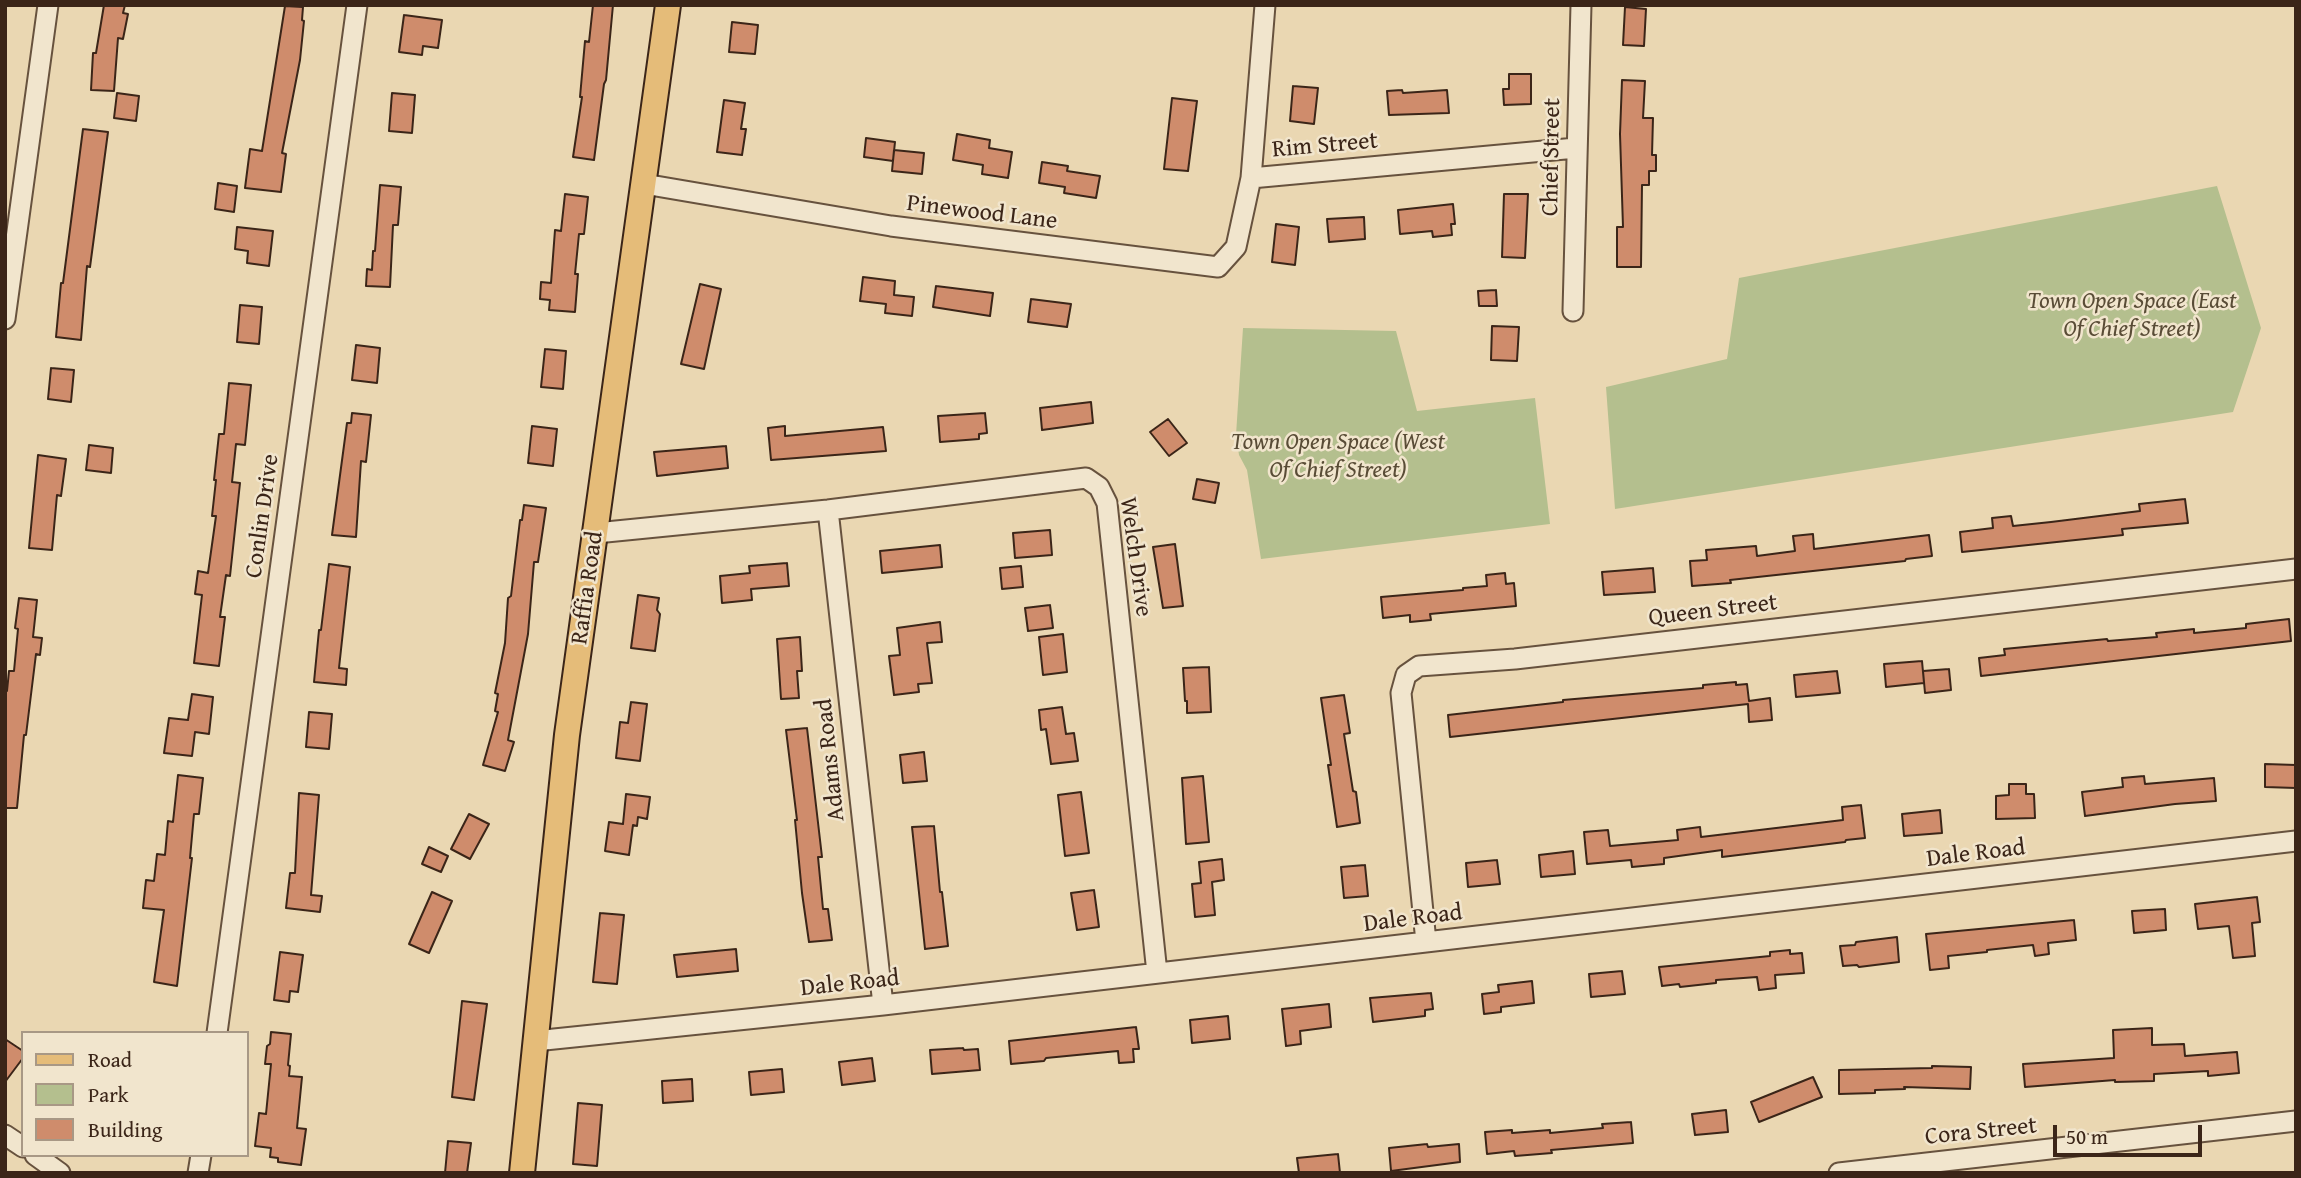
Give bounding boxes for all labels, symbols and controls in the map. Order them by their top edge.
street label: Chief Street [1537,98,1567,216]
street label: Rim Street [1271,127,1379,165]
street label: Pinewood Lane [905,189,1059,237]
park label: Town Open Space (East Of Chief Street) [2027,288,2237,344]
park label: Town Open Space (West Of Chief Street) [1231,429,1445,485]
street label: Conlin Drive [240,452,286,580]
street label: Welch Drive [1112,495,1158,619]
street label: Raffia Road [566,529,610,647]
street label: Queen Street [1647,589,1779,633]
street label: Adams Road [810,697,852,823]
street label: Dale Road [1925,834,2027,874]
street label: Dale Road [1362,899,1464,939]
street label: Dale Road [799,964,901,1004]
legend [21,1031,248,1157]
text: Road [88,1044,132,1075]
text: Park [88,1079,129,1110]
street label: Cora Street [1924,1112,2038,1152]
scale bar [2056,1112,2205,1156]
text: Building [88,1114,162,1145]
text: 50 m [2066,1121,2108,1152]

